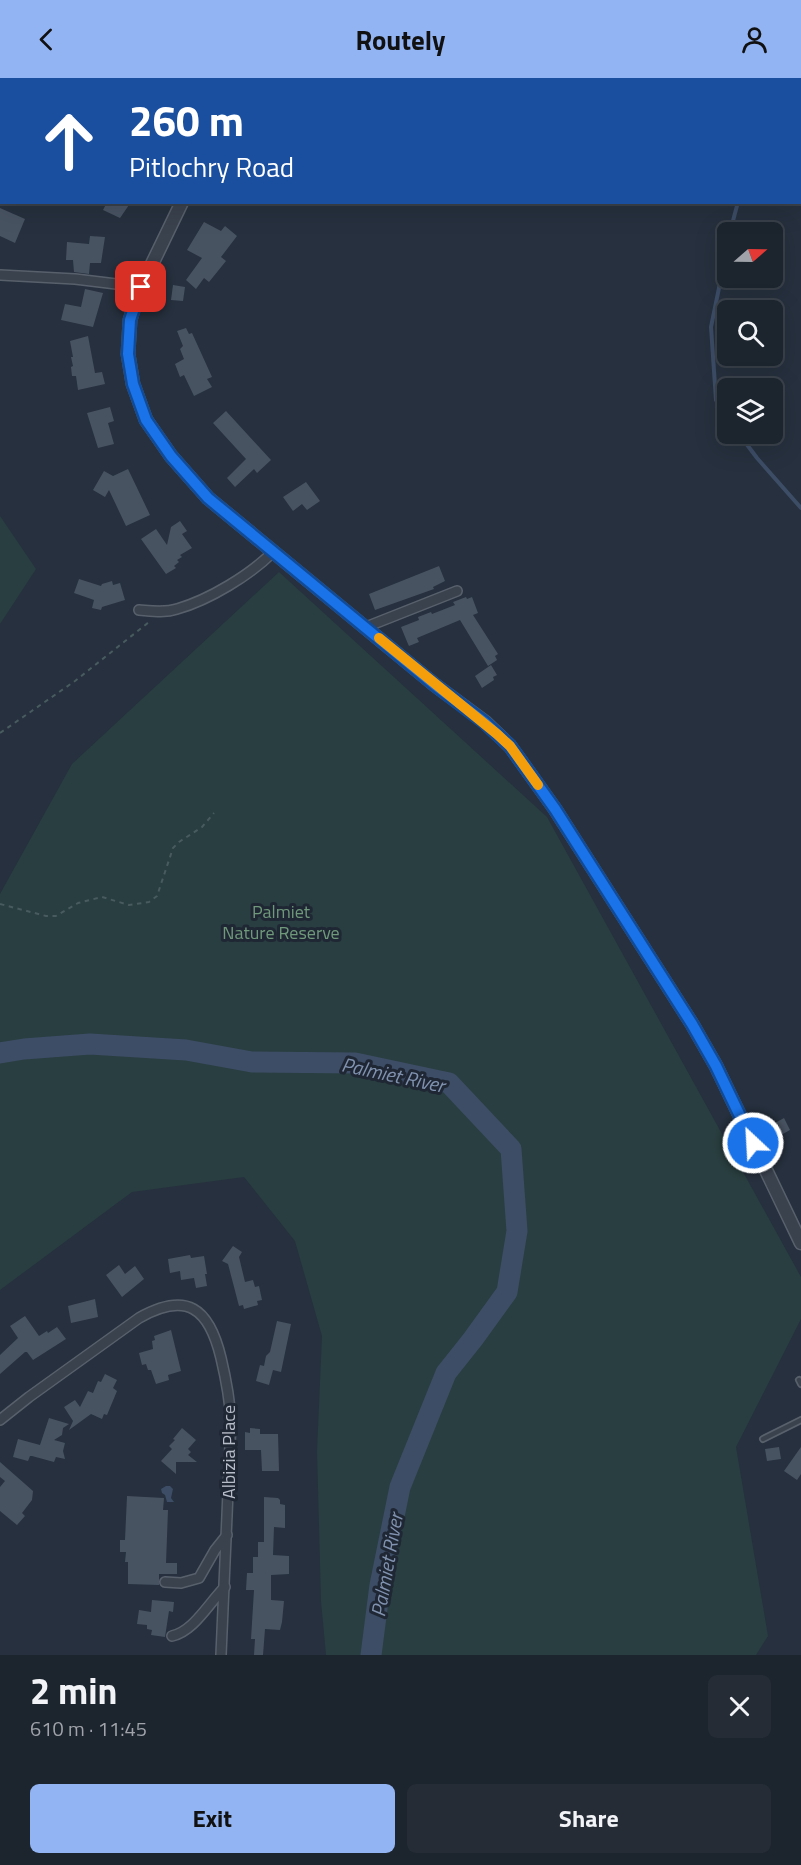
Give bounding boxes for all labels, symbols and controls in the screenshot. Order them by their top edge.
text: Routely [355,19,446,60]
icon: back [30,23,63,56]
icon: person [738,23,771,56]
text: 260 m [129,88,244,152]
icon: ahead [30,102,108,180]
text: Pitlochry Road [129,146,294,187]
north arrow [717,222,783,288]
map controls [717,222,783,444]
pin [115,261,166,312]
icon: arrive [124,270,157,303]
button: search [717,300,783,366]
button: layers [717,378,783,444]
park label: Palmiet Nature Reserve [222,898,340,946]
water label: Palmiet River [339,1048,450,1101]
position arrow [721,1111,785,1175]
street label: Albizia Place [215,1405,242,1499]
water label: Palmiet River [362,1508,411,1619]
text: 2 min [30,1663,117,1718]
button: close [708,1675,771,1738]
text: 610 m · 11:45 [30,1713,147,1744]
button: Exit [30,1784,395,1853]
button: Share [407,1784,771,1853]

